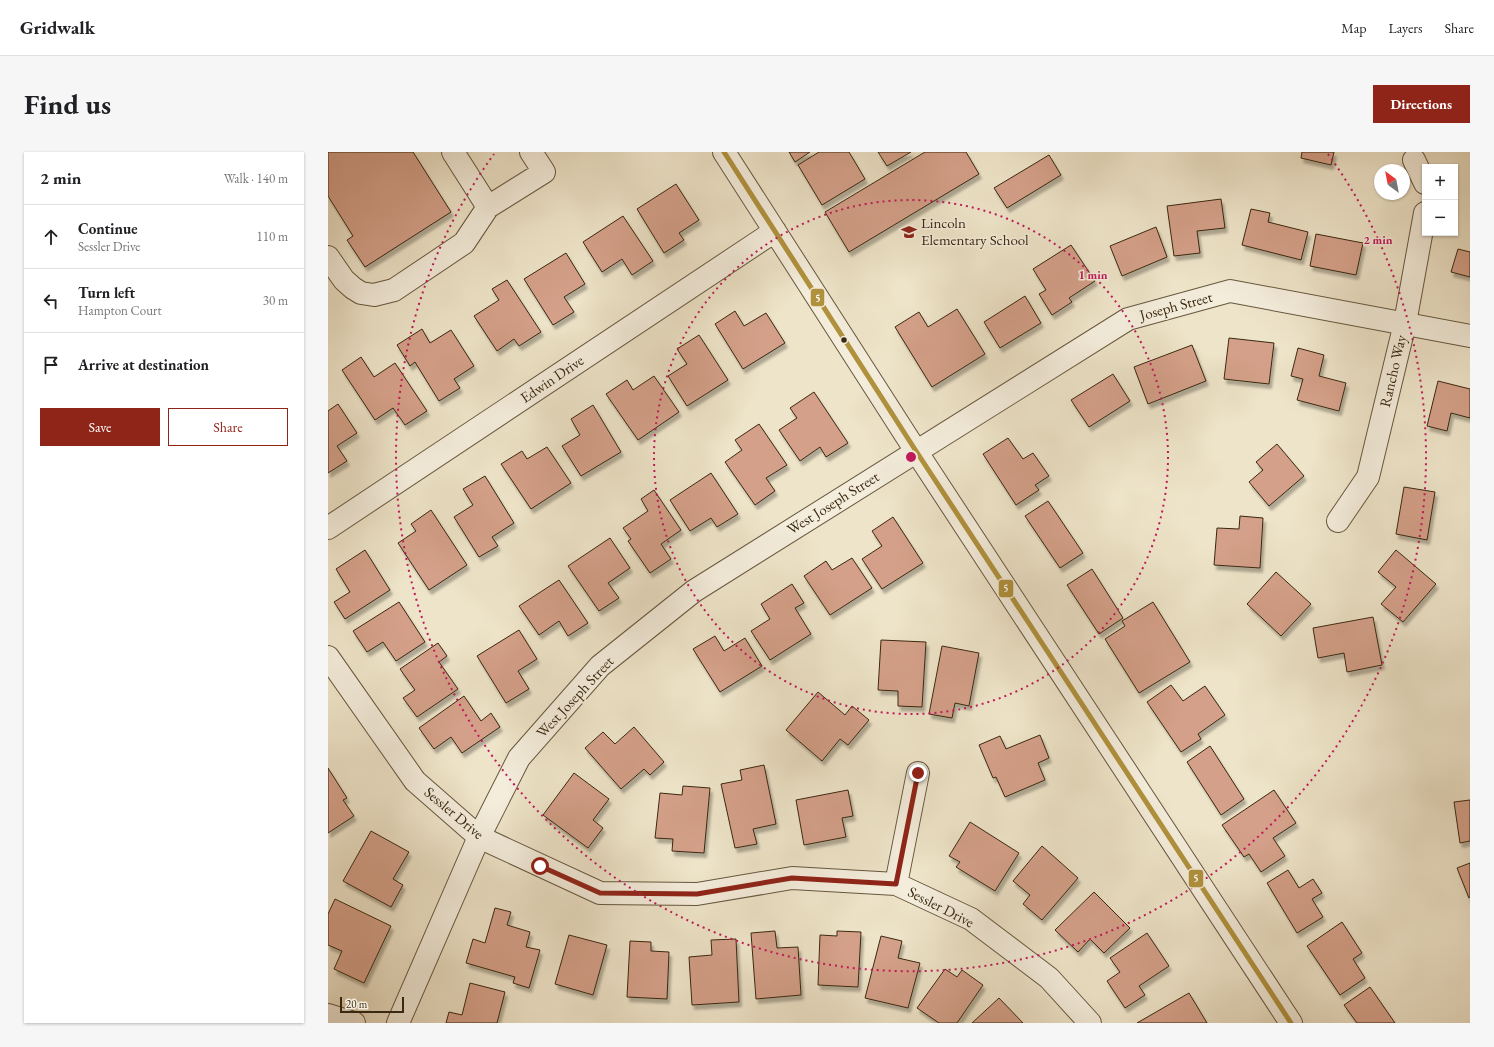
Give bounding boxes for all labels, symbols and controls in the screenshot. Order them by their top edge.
text: Gridwalk [20,15,95,40]
text: Map [1341,19,1366,37]
text: Layers [1388,19,1423,37]
text: Share [1445,19,1474,37]
button: Directions [1373,85,1470,123]
text: Find us [24,86,111,122]
north arrow [1374,164,1410,200]
map controls [1422,164,1458,236]
button: + [1422,164,1458,200]
text: 2 min [40,167,81,189]
text: Walk · 140 m [224,170,288,187]
button: − [1422,200,1458,236]
place label: Lincoln Elementary School [921,213,1029,249]
text: Continue [78,219,138,238]
school or university icon: Lincoln Elementary School [900,223,918,241]
icon: ahead [40,226,62,248]
text: 110 m [257,228,288,245]
text: 2 min [1363,232,1393,248]
text: Sessler Drive [78,238,140,255]
text: 1 min [1078,267,1108,283]
text: Turn left [78,283,135,302]
street label: Joseph Street [1136,287,1215,325]
line badge: 5 [810,288,825,307]
icon: left [40,290,62,312]
text: 5 [815,291,821,305]
text: 30 m [263,292,288,309]
text: Hampton Court [78,302,162,319]
street label: Rancho Way [1375,333,1410,409]
unlabelled marker [839,335,849,345]
street label: Edwin Drive [516,350,587,407]
icon: arrive [40,354,62,376]
text: Arrive at destination [78,355,209,374]
button: Save [40,408,160,446]
button: Share [168,408,288,446]
centre of rings [904,450,918,464]
street label: West Joseph Street [783,467,883,538]
line badge: 5 [998,579,1014,598]
text: 5 [1003,581,1009,595]
street label: West Joseph Street [532,652,618,742]
route end [909,764,927,782]
street label: Sessler Drive [421,782,488,843]
route start [531,857,549,875]
line badge: 5 [1188,869,1204,888]
text: 5 [1193,871,1199,885]
street label: Sessler Drive [905,882,978,931]
scale bar [340,995,404,1014]
text: 20 m [346,997,367,1011]

